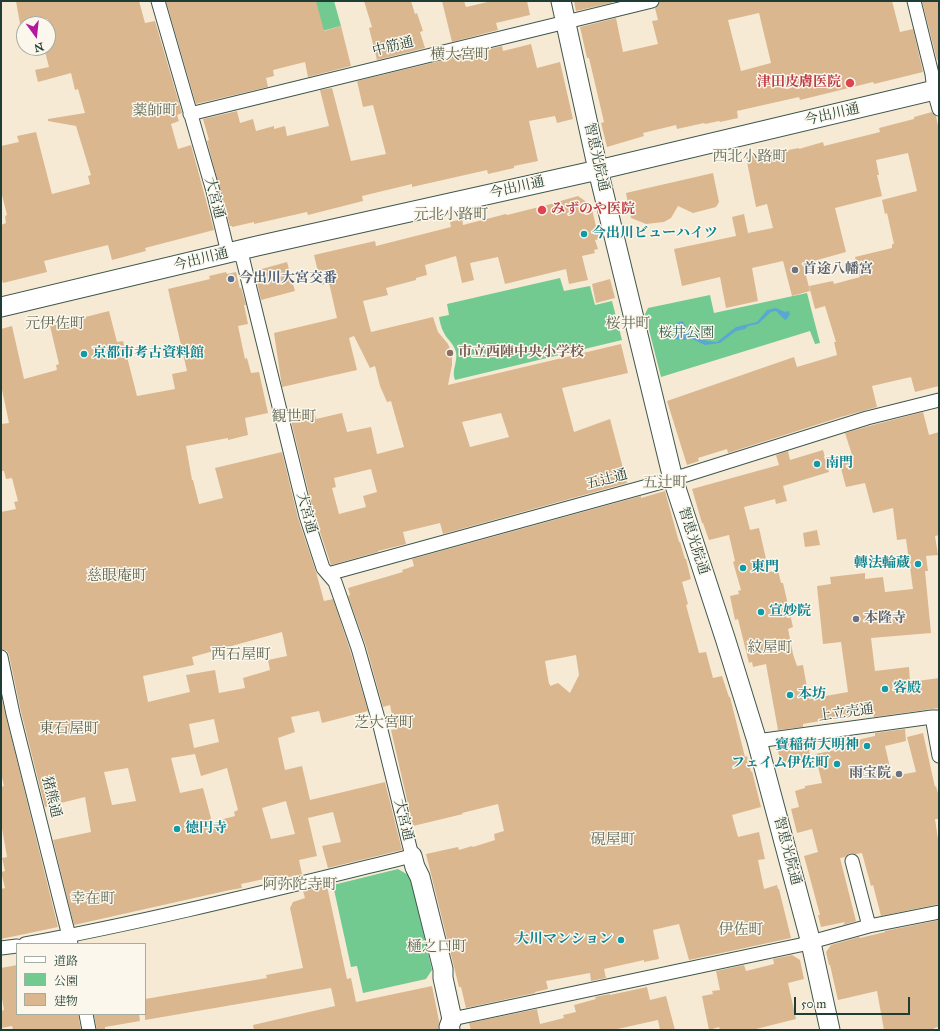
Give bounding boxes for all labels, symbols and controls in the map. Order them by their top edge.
north arrow [16,16,56,56]
street label: 中筋通 [371,34,415,60]
text: N [33,40,45,55]
district label: 横大宮町 [430,46,490,64]
place label: 津田皮膚医院 [757,75,841,91]
marker: 津田皮膚医院 [844,77,856,89]
street label: 今出川通 [803,101,861,129]
district label: 薬師町 [133,102,177,120]
street label: 智恵光院通 [580,121,612,193]
district label: 西北小路町 [713,148,787,166]
street label: 今出川通 [488,174,546,202]
street label: 大宮通 [200,176,228,220]
place label: みずのや医院 [551,202,635,218]
marker: みずのや医院 [536,204,548,216]
district label: 元北小路町 [414,206,488,224]
place label: 今出川ビューハイツ [592,226,718,242]
marker: 今出川ビューハイツ [579,229,589,239]
street label: 今出川通 [172,245,230,275]
place label: 首途八幡宮 [803,262,873,278]
marker: 首途八幡宮 [790,265,800,275]
place label: 今出川大宮交番 [239,271,337,287]
marker: 今出川大宮交番 [226,274,236,284]
district label: 元伊佐町 [25,315,85,333]
district label: 桜井町 [606,315,650,333]
park label: 桜井公園 [658,326,714,342]
place label: 市立西陣中央小学校 [458,345,584,361]
place label: 京都市考古資料館 [92,346,204,362]
marker: 市立西陣中央小学校 [445,348,455,358]
marker: 京都市考古資料館 [79,349,89,359]
district label: 観世町 [272,408,316,426]
place label: 南門 [825,456,853,472]
marker: 南門 [812,459,822,469]
street label: 五辻通 [585,466,629,494]
district label: 五辻町 [643,474,687,492]
street label: 大宮通 [292,490,320,536]
street label: 智恵光院通 [674,505,712,577]
place label: 轉法輪蔵 [854,556,910,572]
marker: 轉法輪蔵 [913,559,923,569]
place label: 東門 [751,560,779,576]
marker: 東門 [738,563,748,573]
district label: 慈眼庵町 [87,567,147,585]
place label: 宣妙院 [769,604,811,620]
marker: 宣妙院 [756,607,766,617]
place label: 本隆寺 [864,611,906,627]
marker: 本隆寺 [851,614,861,624]
district label: 紋屋町 [748,639,792,657]
district label: 西石屋町 [211,646,271,664]
place label: 客殿 [893,681,921,697]
marker: 客殿 [880,684,890,694]
place label: 本坊 [798,687,826,703]
marker: 本坊 [785,690,795,700]
street label: 上立売通 [817,701,875,725]
district label: 芝大宮町 [354,714,414,732]
district label: 東石屋町 [39,720,99,738]
place label: 寶稲荷大明神 [775,738,859,754]
marker: 寶稲荷大明神 [862,741,872,751]
place label: フェイム伊佐町 [731,756,829,772]
marker: フェイム伊佐町 [832,759,842,769]
place label: 雨宝院 [849,766,891,782]
marker: 雨宝院 [894,769,904,779]
street label: 猪熊通 [38,775,64,819]
street label: 大宮通 [390,798,416,842]
street label: 智恵光院通 [770,815,804,887]
place label: 徳円寺 [185,821,227,837]
marker: 徳円寺 [172,824,182,834]
district label: 硯屋町 [591,831,635,849]
district label: 阿弥陀寺町 [263,876,337,894]
district label: 幸在町 [71,890,115,908]
district label: 伊佐町 [719,921,763,939]
place label: 大川マンション [515,932,613,948]
marker: 大川マンション [616,935,626,945]
district label: 樋之口町 [407,938,467,956]
legend [16,943,146,1015]
text: 道路 [54,954,78,968]
text: 公園 [54,974,78,988]
scale bar [796,989,912,1015]
text: 建物 [54,994,78,1008]
text: 50 m [801,997,826,1011]

